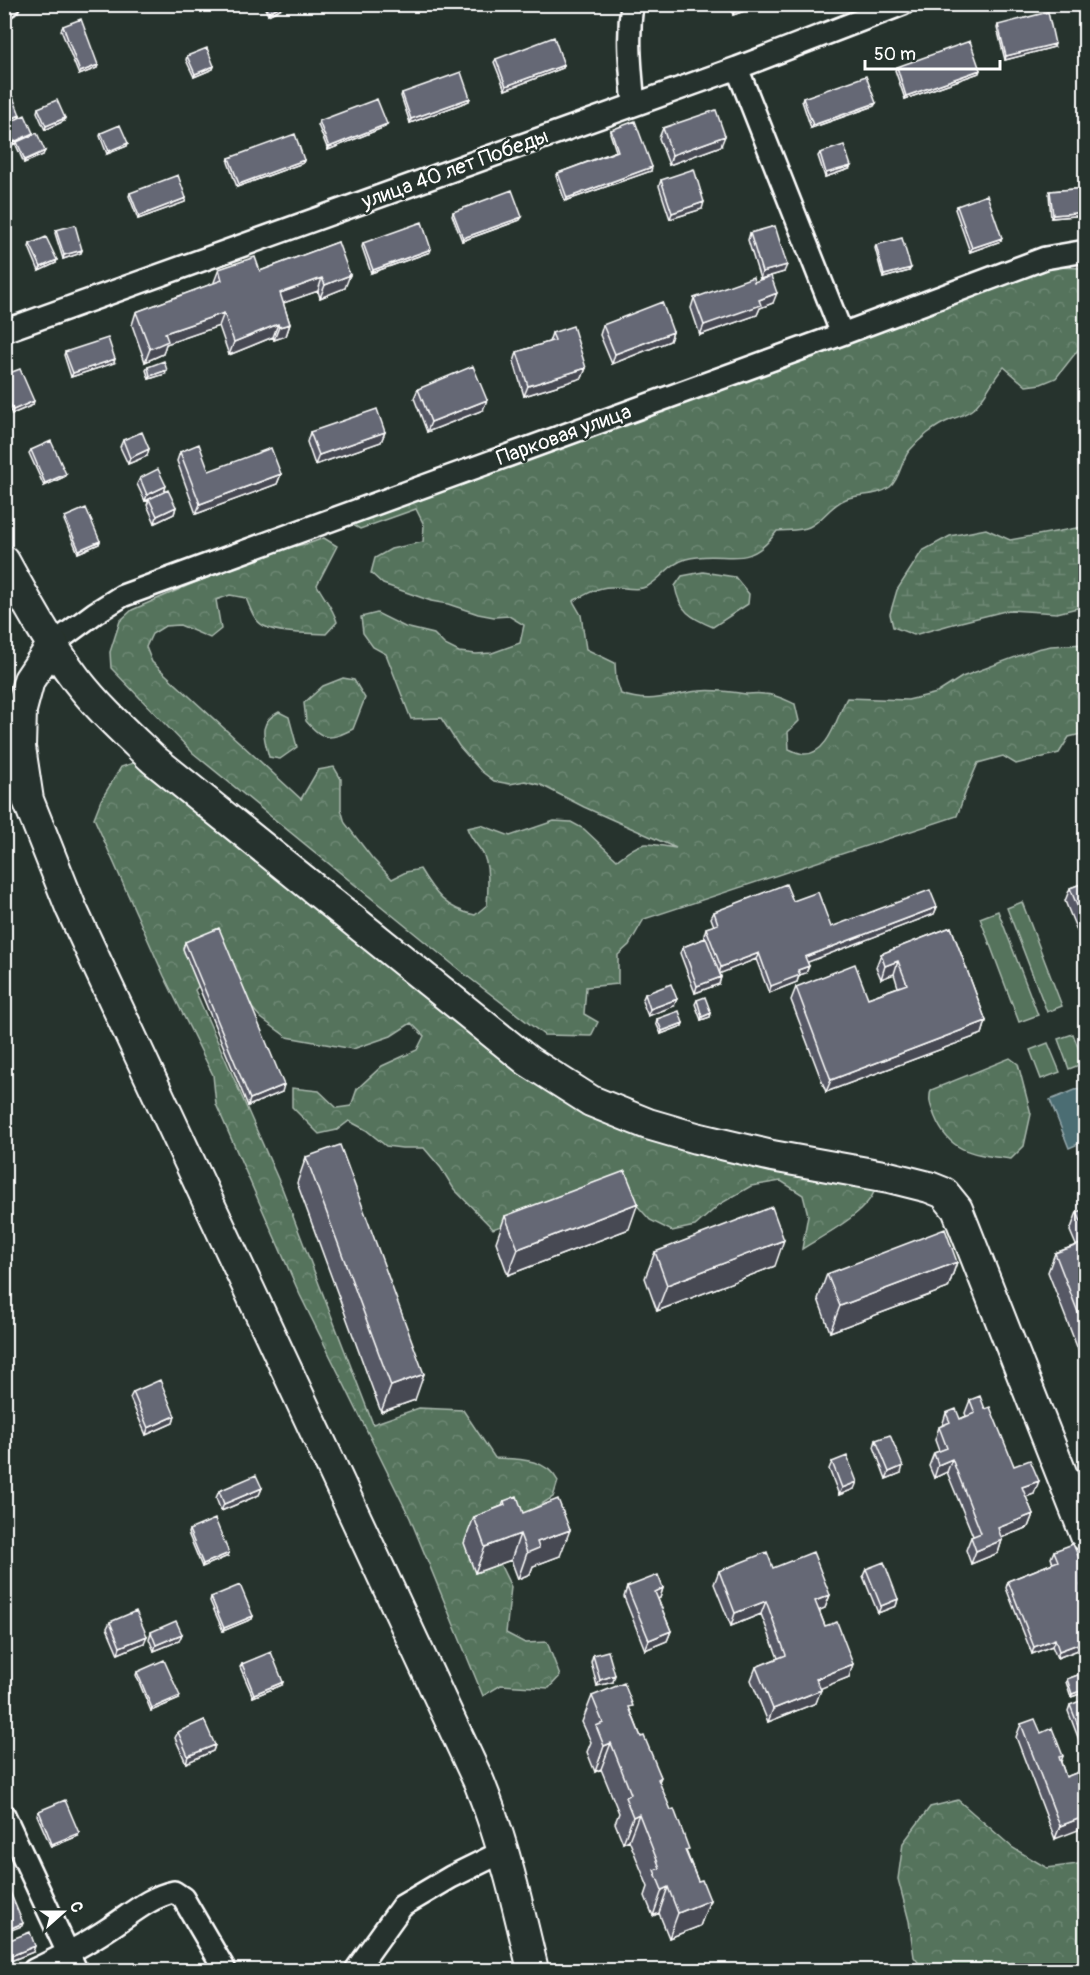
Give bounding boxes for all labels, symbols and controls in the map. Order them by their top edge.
scale bar [865,33,1000,71]
text: 50 m [874,43,916,66]
street label: улица 40 лет Победы [357,123,552,216]
street label: Парковая улица [493,398,635,472]
north arrow [33,1882,93,1942]
text: С [65,1899,87,1915]

